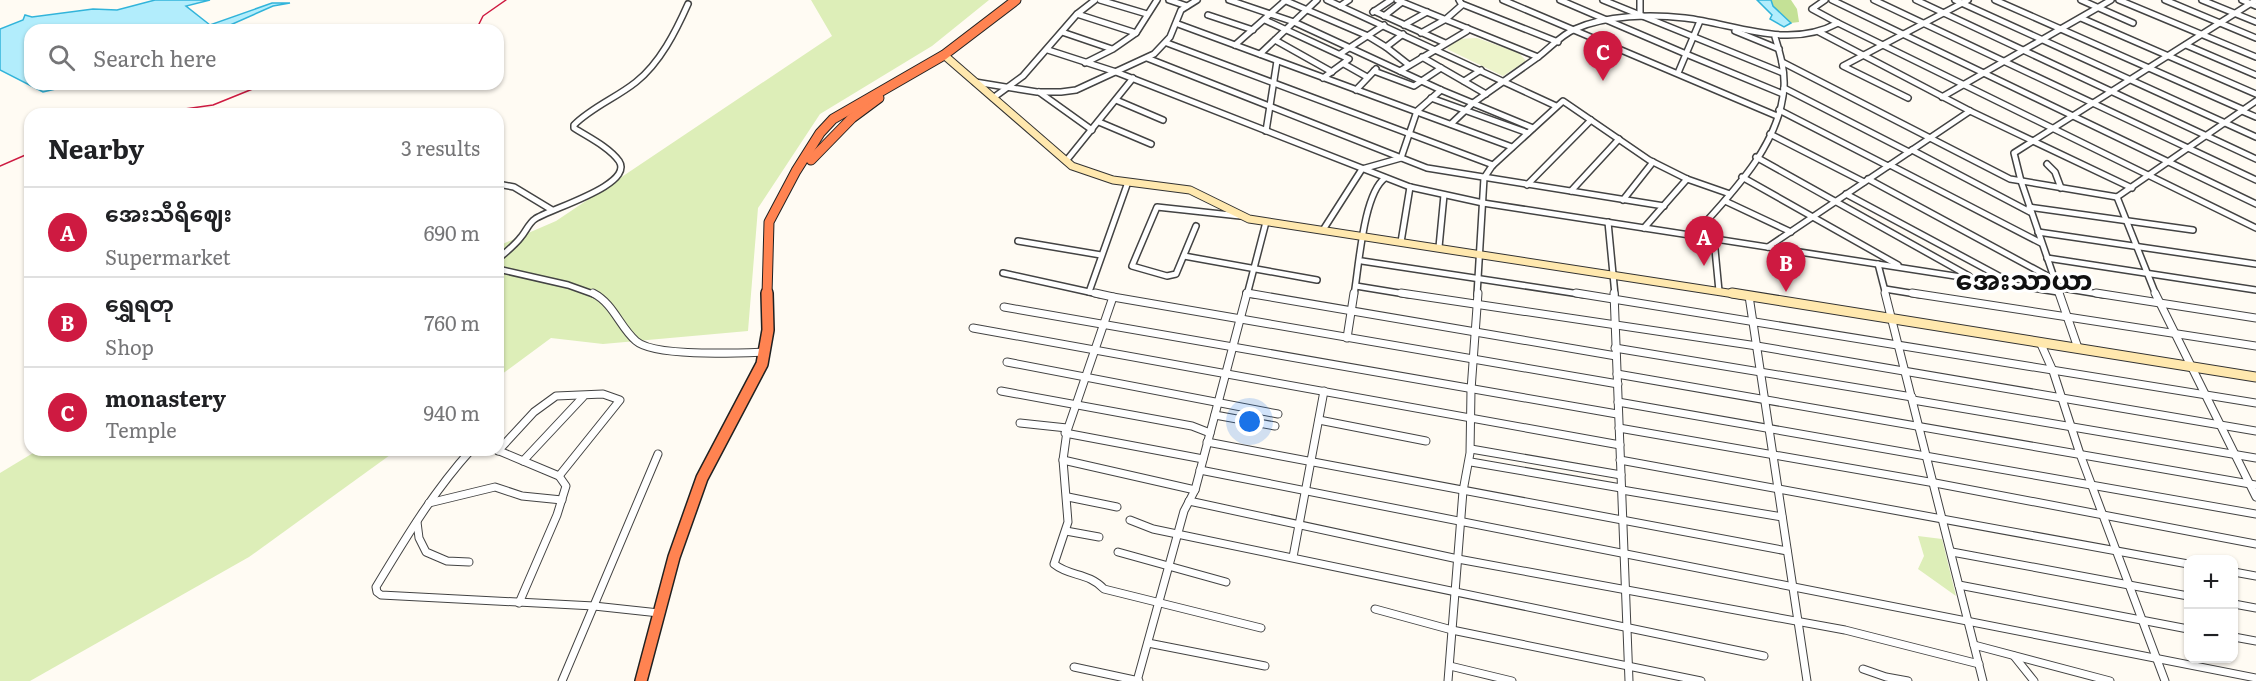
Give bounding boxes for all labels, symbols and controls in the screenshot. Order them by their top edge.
search box [24,24,504,90]
pin: C [1584,32,1622,81]
icon: search [45,41,78,74]
text: Search here [93,41,216,74]
text: Nearby [48,128,144,167]
text: 3 results [401,132,480,162]
text: အေးသီရိဈေး [105,196,232,229]
pin: A [1684,216,1724,266]
text: A [60,217,75,247]
text: 690 m [424,217,480,247]
text: Supermarket [105,241,231,271]
pin: B [1766,242,1806,292]
district label: အေးသာယာ [1956,258,2092,298]
text: ရွှေရတု [105,286,174,319]
text: B [61,307,74,337]
text: 760 m [424,307,480,337]
text: Shop [105,331,154,361]
text: monastery [105,381,226,414]
text: C [60,397,75,427]
text: 940 m [424,397,480,427]
your location [1235,407,1264,436]
text: Temple [105,414,177,444]
map controls [2184,555,2238,663]
button: + [2184,555,2238,609]
button: − [2184,609,2238,663]

